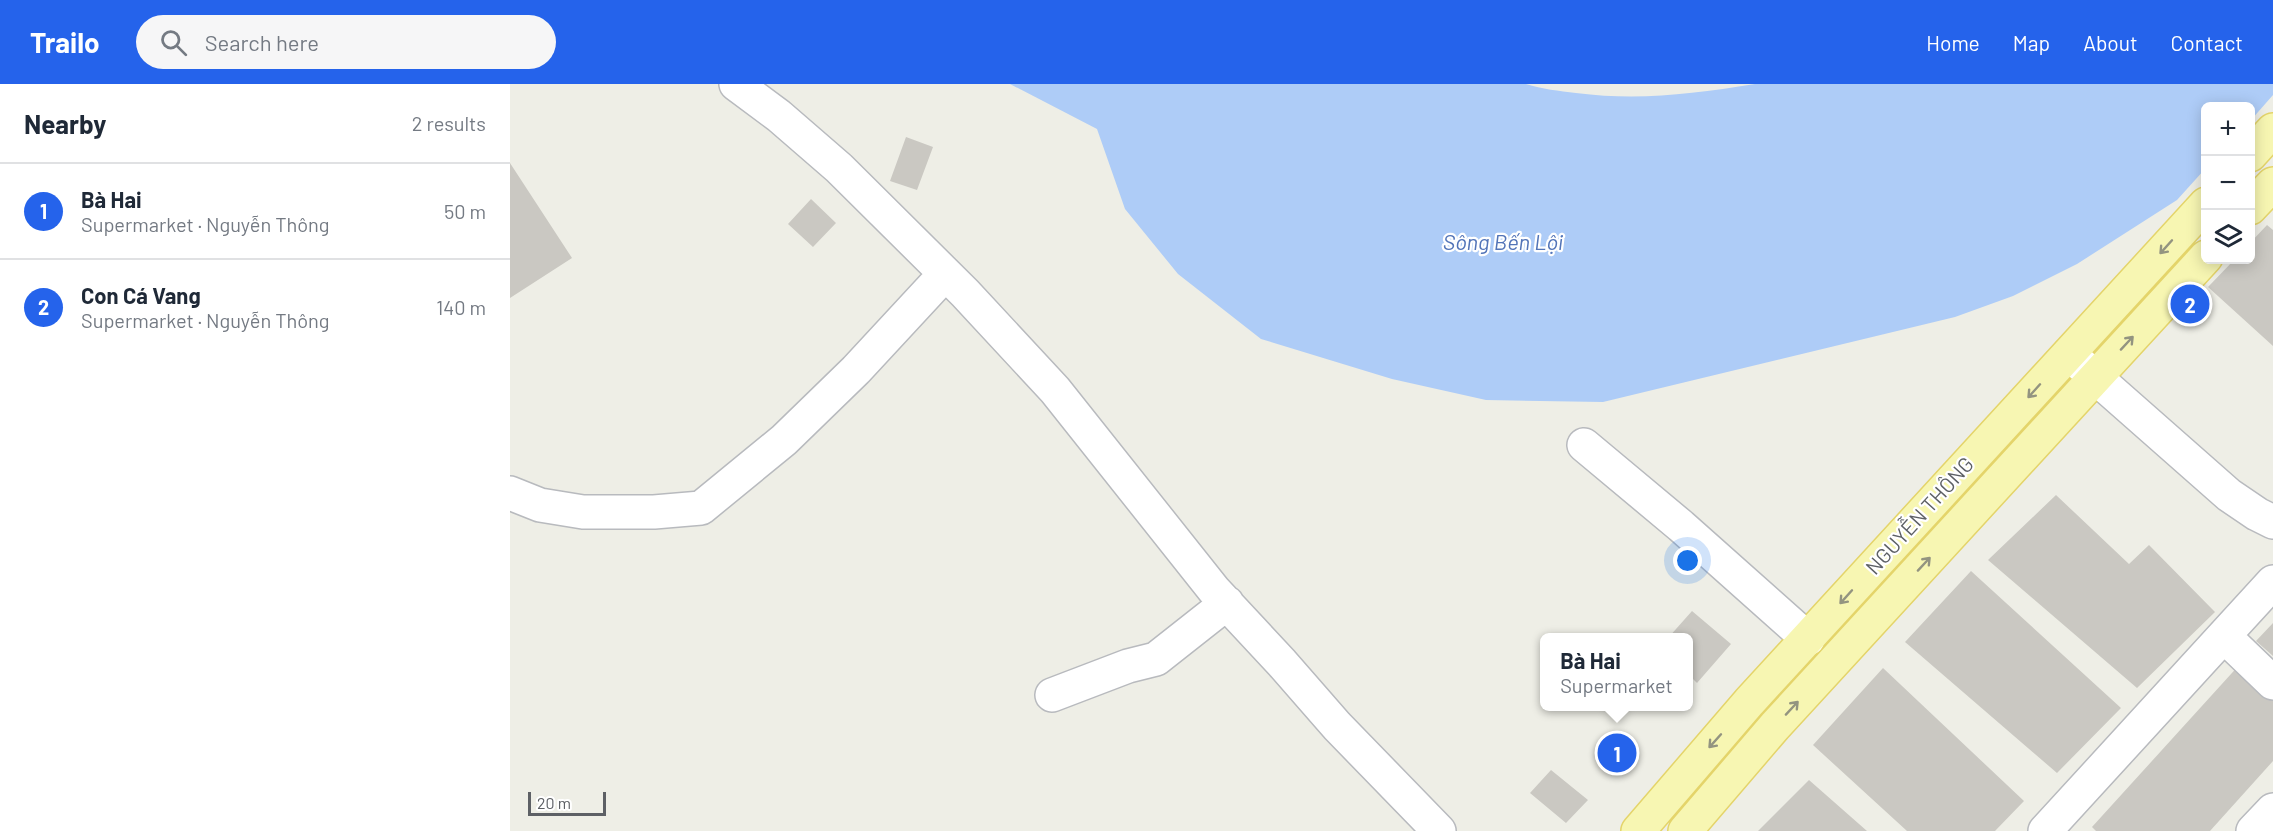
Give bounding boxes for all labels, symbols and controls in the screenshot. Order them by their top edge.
search box [136,15,556,69]
text: Trailo [30,25,100,59]
icon: search [157,26,190,59]
text: Search here [205,29,319,55]
text: Home [1926,30,1980,55]
text: Map [2013,30,2050,55]
text: About [2083,30,2138,55]
text: Contact [2171,30,2243,55]
map controls [2201,102,2255,264]
button: + [2201,102,2255,156]
text: Nearby [24,108,106,139]
text: 2 results [412,111,486,135]
button: − [2201,156,2255,210]
text: Bà Hai [81,186,142,212]
text: 1 [40,199,47,223]
text: 50 m [444,199,486,223]
button: layers [2201,210,2255,264]
text: Supermarket · Nguyễn Thông [81,212,329,236]
water label: Sông Bến Lội [1443,228,1564,254]
one-way arrow [2159,240,2173,255]
text: Con Cá Vang [81,282,201,308]
pin: 2 [2170,282,2210,326]
text: 2 [38,295,49,319]
text: 140 m [436,295,486,319]
text: Supermarket · Nguyễn Thông [81,308,329,332]
one-way arrow [2120,336,2134,351]
one-way arrow [2027,383,2041,398]
street label: NGUYỄN THÔNG [1859,451,1978,579]
your location [1673,546,1702,575]
one-way arrow [1917,557,1931,572]
one-way arrow [1839,589,1853,604]
popup [1540,633,1693,711]
text: Bà Hai [1560,647,1621,673]
text: Supermarket [1560,673,1673,697]
one-way arrow [1785,701,1799,716]
pin: 1 [1598,730,1636,776]
one-way arrow [1708,733,1722,748]
scale bar [528,789,606,816]
text: 20 m [537,793,571,812]

